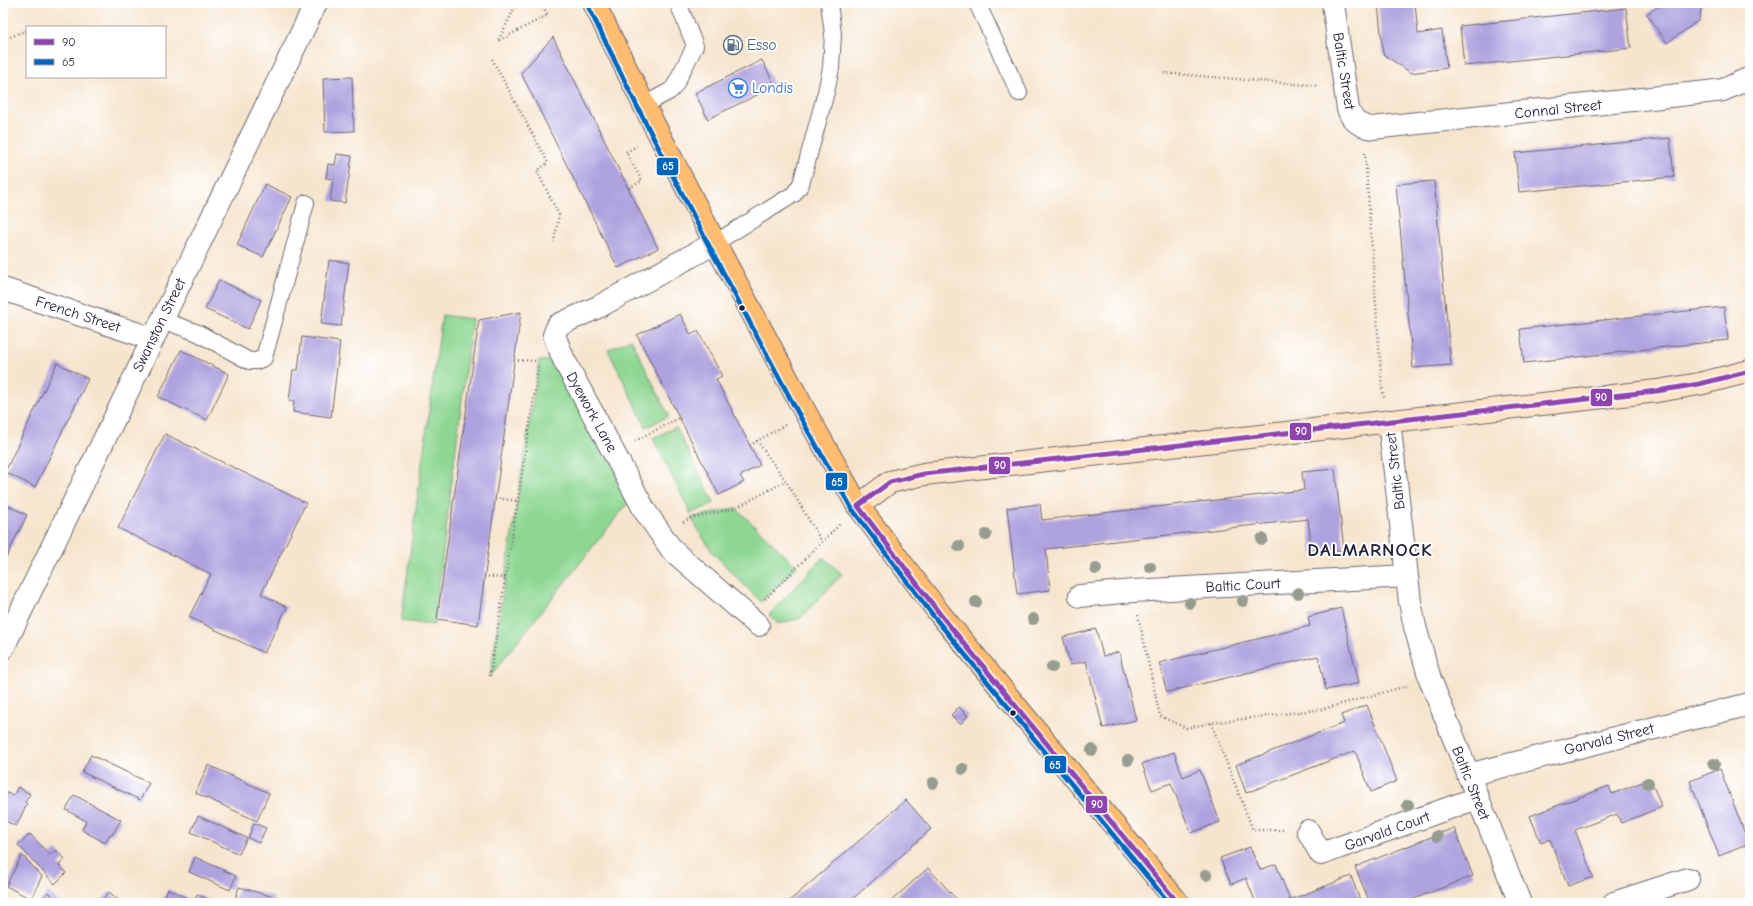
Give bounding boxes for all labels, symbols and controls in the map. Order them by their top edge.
legend [26,26,166,78]
street label: Baltic Street [1329,31,1359,112]
fuel station icon: Esso [722,34,744,56]
text: 90 [62,35,76,49]
place label: Esso [747,36,776,54]
text: 65 [62,55,75,69]
supermarket icon: Londis [727,77,749,99]
place label: Londis [752,79,793,97]
street label: Connal Street [1514,95,1603,123]
line badge: 65 [656,157,679,176]
text: 65 [662,160,674,173]
street label: Swanston Street [129,275,190,375]
street label: French Street [33,292,123,336]
unlabelled marker [737,303,747,313]
street label: Dyework Lane [563,369,622,456]
line badge: 90 [1590,388,1613,407]
text: 90 [1595,391,1607,404]
line badge: 90 [1289,422,1312,441]
text: 90 [1295,425,1307,438]
street label: Baltic Street [1381,431,1409,511]
line badge: 90 [988,456,1011,475]
text: 90 [994,459,1006,472]
line badge: 65 [825,472,848,491]
text: 65 [831,476,843,489]
district label: DALMARNOCK [1307,539,1433,561]
street label: Baltic Court [1205,574,1282,596]
unlabelled marker [1008,708,1018,718]
street label: Garvald Street [1562,719,1656,759]
street label: Baltic Street [1448,744,1494,823]
line badge: 65 [1044,755,1067,774]
text: 65 [1049,759,1061,772]
line badge: 90 [1085,795,1108,814]
text: 90 [1091,798,1103,811]
street label: Garvald Court [1342,807,1433,855]

